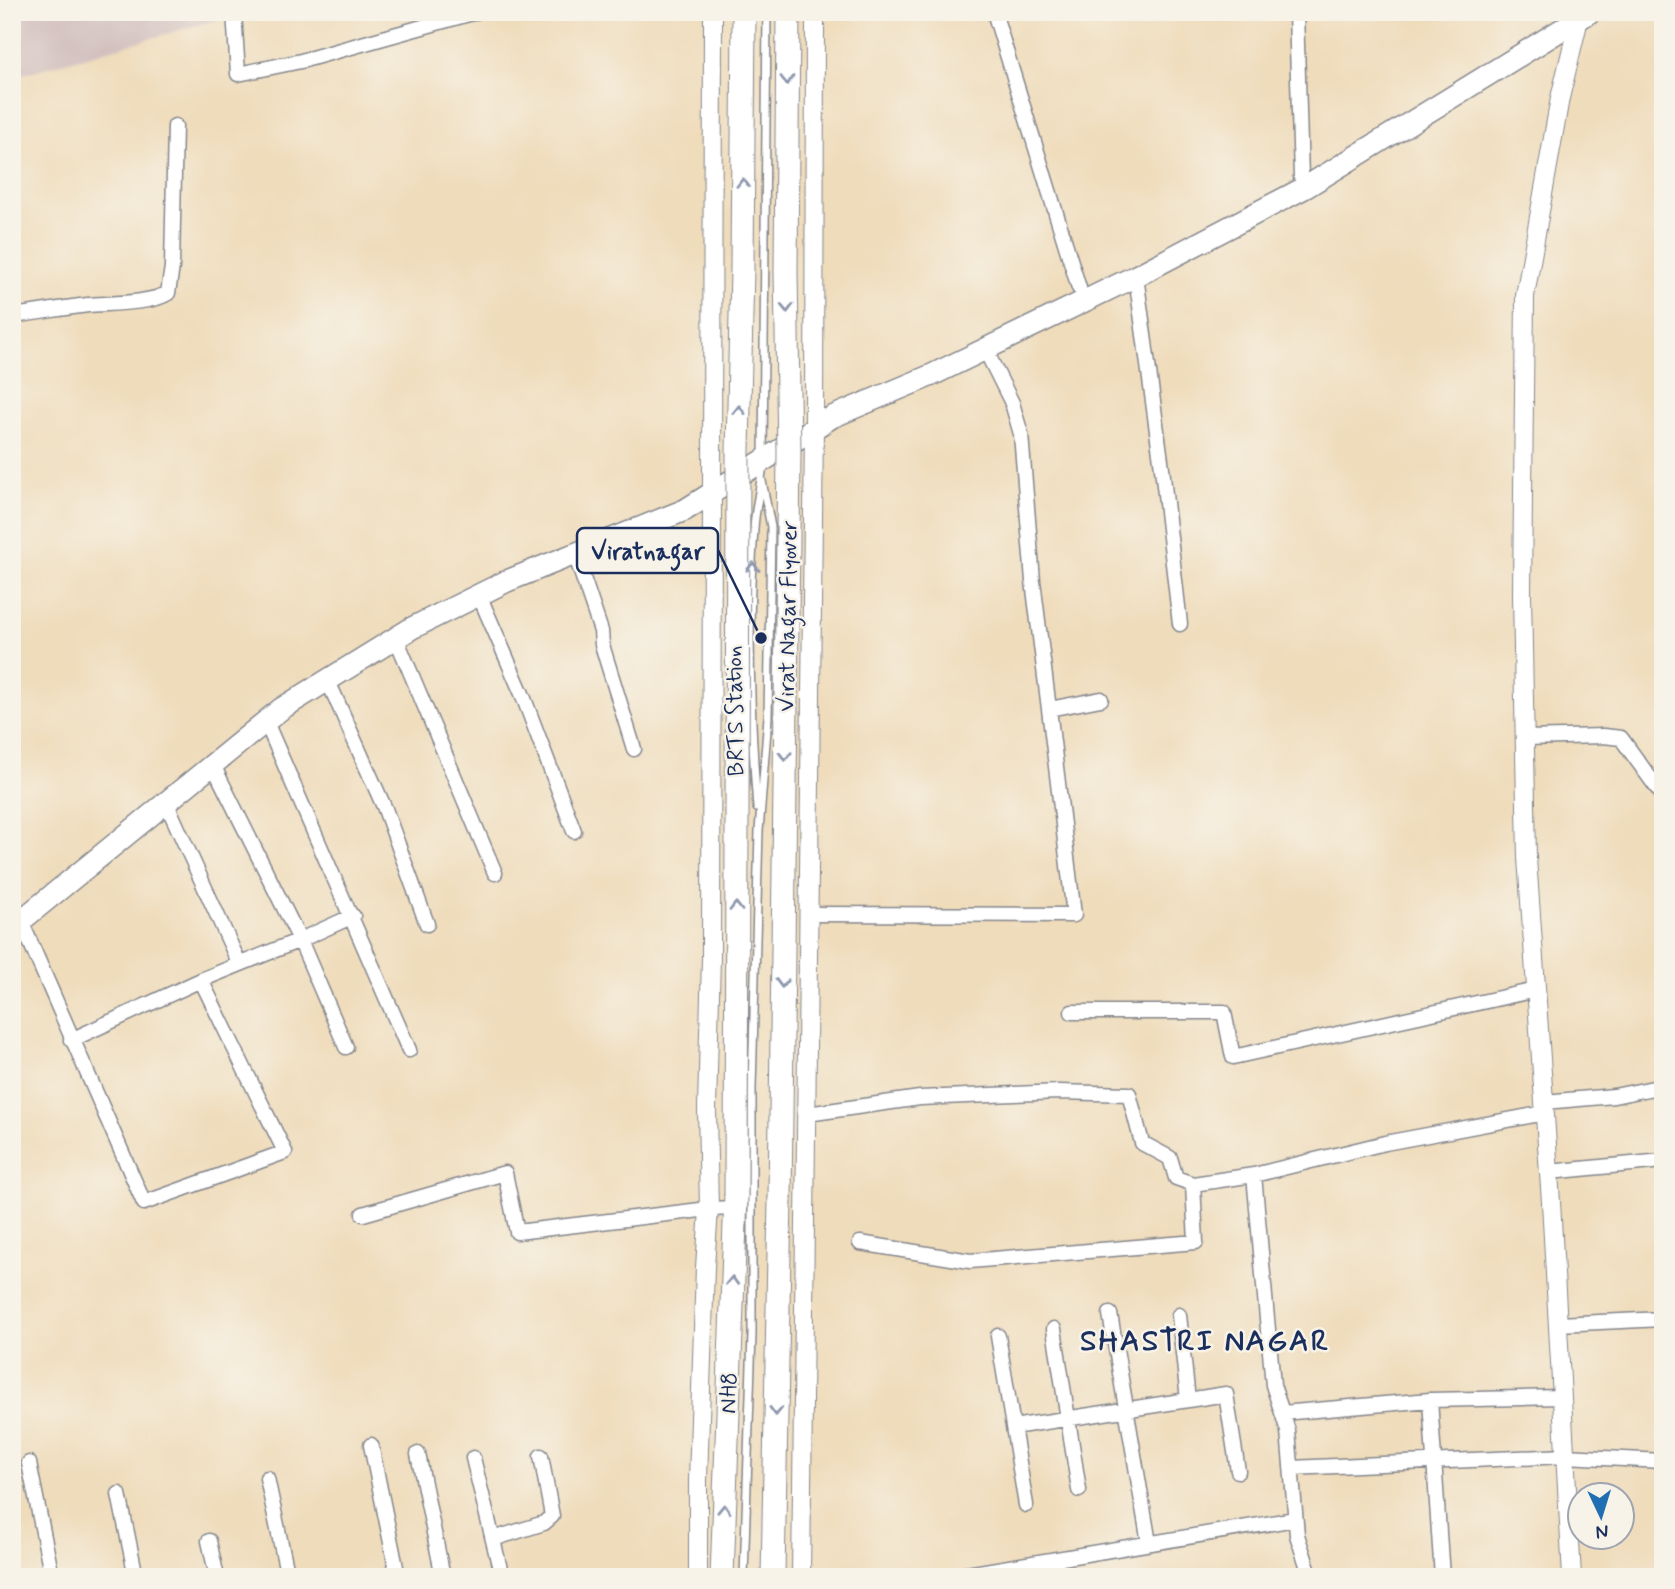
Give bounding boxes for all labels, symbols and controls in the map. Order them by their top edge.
one-way arrow [779,76,795,86]
one-way arrow [735,177,751,187]
one-way arrow [779,303,795,314]
one-way arrow [731,404,747,415]
street label: Virat Nagar Flyover [772,520,808,712]
callout: Viratnagar [577,528,718,573]
text: Viratnagar [591,537,706,571]
one-way arrow [745,561,760,572]
street label: BRTS Station [720,645,752,777]
one-way arrow [777,751,793,762]
one-way arrow [729,901,744,912]
one-way arrow [775,978,790,989]
one-way arrow [725,1275,740,1286]
district label: SHASTRI NAGAR [1080,1322,1330,1361]
street label: NH8 [714,1372,746,1414]
one-way arrow [768,1406,784,1417]
north arrow [1566,1480,1636,1550]
one-way arrow [717,1503,732,1514]
text: N [1595,1519,1609,1544]

